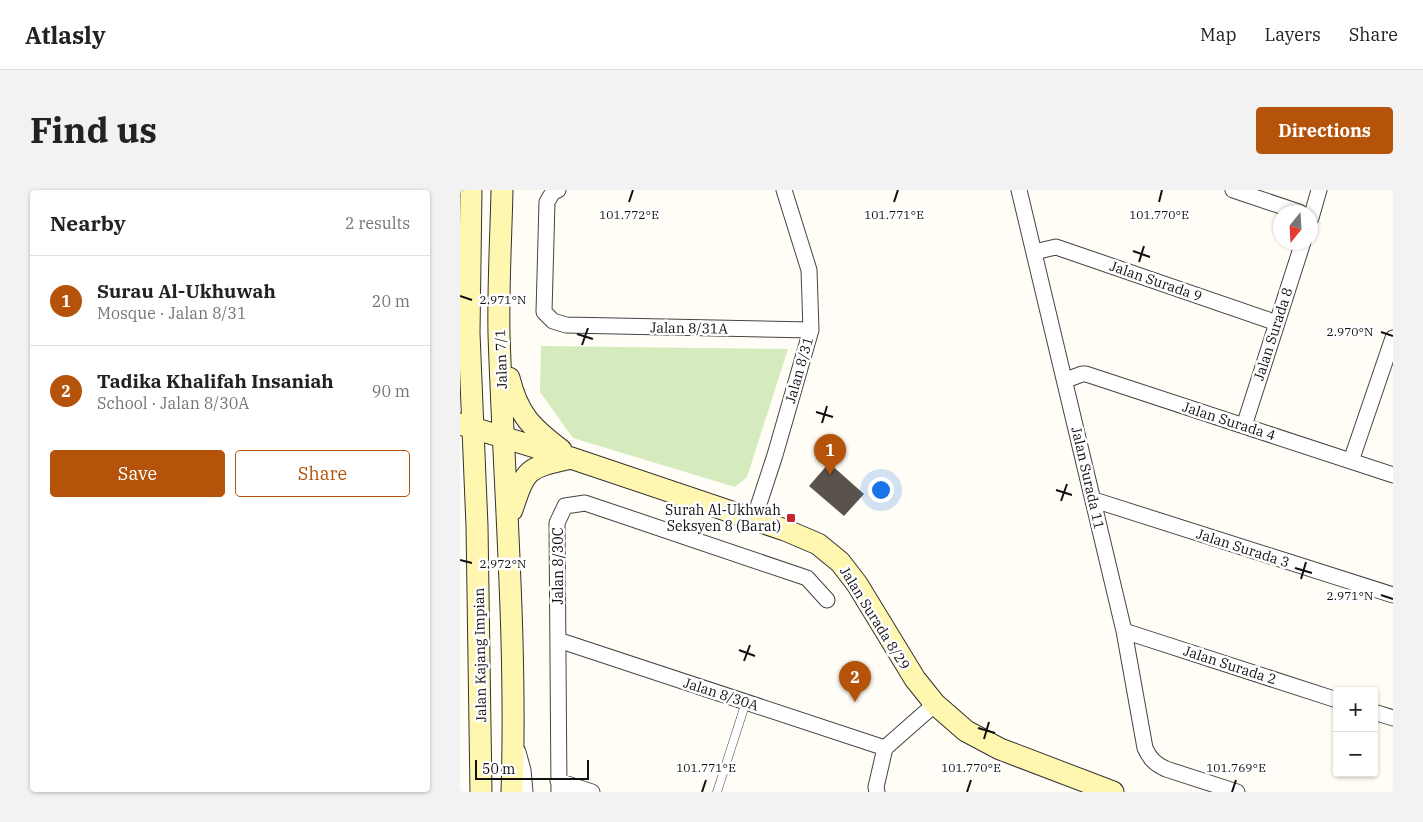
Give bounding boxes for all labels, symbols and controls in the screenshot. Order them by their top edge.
text: Atlasly [25,19,106,51]
text: Map [1200,23,1237,46]
text: Layers [1265,23,1321,46]
text: Share [1349,23,1398,46]
text: Find us [30,107,157,153]
button: Directions [1256,107,1393,154]
north arrow [1273,205,1318,250]
text: 101.772°E [599,207,659,222]
text: 101.771°E [864,207,924,222]
text: 101.770°E [1129,207,1189,222]
text: Nearby [50,209,126,237]
text: 2 results [345,213,410,233]
street label: Jalan Surada 9 [1107,257,1205,305]
text: Surau Al-Ukhuwah [97,279,276,303]
street label: Jalan Surada 8 [1250,285,1296,383]
text: 1 [61,291,71,311]
text: 20 m [372,291,410,311]
text: 2.971°N [480,292,526,307]
text: Mosque · Jalan 8/31 [97,303,247,323]
street label: Jalan 8/31A [650,318,729,338]
text: 2.970°N [1327,324,1373,339]
street label: Jalan 7/1 [491,329,511,389]
street label: Jalan 8/31 [781,335,817,405]
text: Tadika Khalifah Insaniah [97,369,334,393]
text: 2 [61,381,71,401]
text: 90 m [372,381,410,401]
text: School · Jalan 8/30A [97,393,249,413]
street label: Jalan Surada 4 [1180,398,1278,444]
street label: Jalan Surada 11 [1067,425,1109,531]
pin: 1 [814,434,846,475]
button: Save [50,450,225,497]
button: Share [235,450,410,497]
your location [868,477,894,503]
place label: Surah Al-Ukhwah Seksyen 8 (Barat) [665,501,781,535]
marker: Surah Al-Ukhwah Seksyen 8 (Barat) [785,512,797,524]
street label: Jalan Surada 3 [1194,525,1292,571]
street label: Jalan 8/30C [549,527,567,605]
text: 2.972°N [480,556,526,571]
street label: Jalan Surada 8/29 [836,563,914,673]
street label: Jalan Kajang Impian [470,587,490,723]
text: 2.971°N [1327,588,1373,603]
street label: Jalan Surada 2 [1181,642,1279,688]
pin: 2 [839,661,871,702]
street label: Jalan 8/30A [681,673,761,715]
map controls [1333,687,1378,777]
button: + [1333,687,1378,732]
button: − [1333,732,1378,777]
scale bar [475,757,589,780]
text: 50 m [482,760,515,778]
text: 101.771°E [676,760,736,775]
text: 101.770°E [941,760,1001,775]
text: 101.769°E [1206,760,1266,775]

